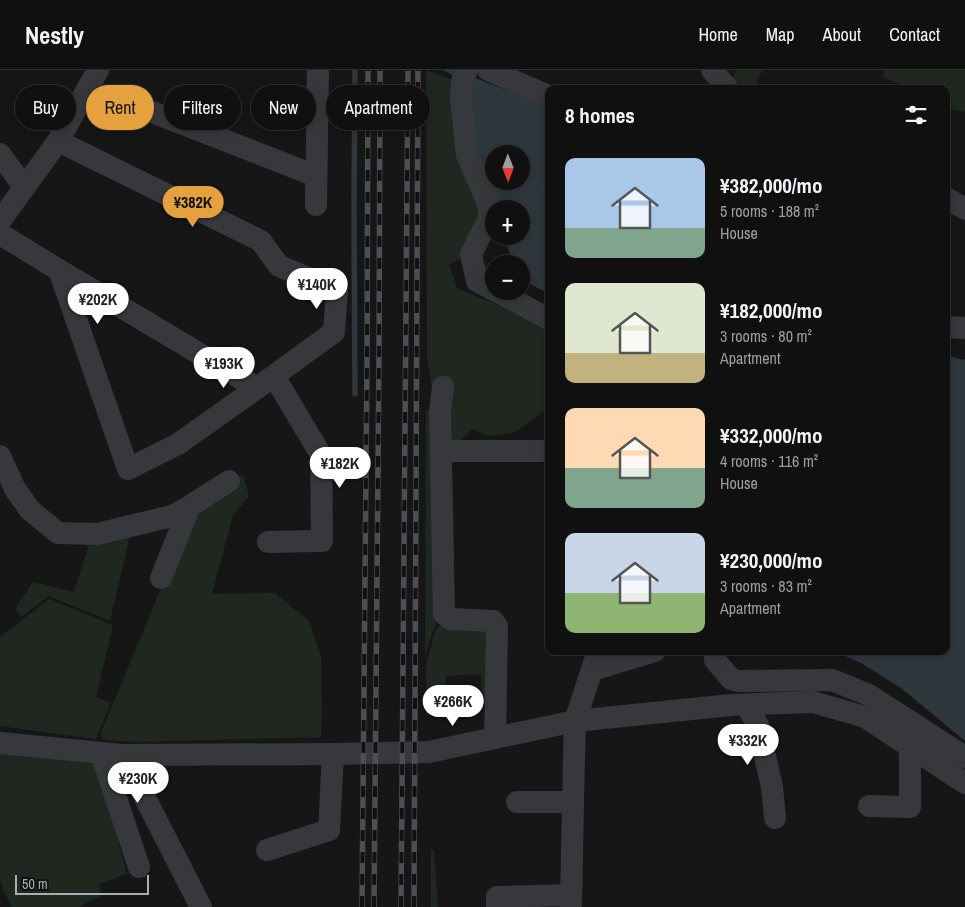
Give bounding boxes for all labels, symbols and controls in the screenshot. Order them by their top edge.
text: Nestly [25,19,84,51]
text: Home [698,22,738,47]
text: Map [766,22,795,47]
text: About [823,22,861,47]
text: Contact [889,22,940,47]
chip: Buy [15,85,76,130]
chip: Rent [86,85,154,130]
chip: Filters [164,85,241,130]
chip: New [251,85,316,130]
chip: Apartment [326,85,430,130]
text: 8 homes [565,101,635,130]
icon: filters [902,101,930,129]
north arrow [485,145,530,190]
map controls [485,145,530,300]
text: ¥382,000/mo [720,171,822,200]
icon: home [605,178,665,238]
pin: ¥382K [158,186,228,228]
text: ¥382K [174,191,212,213]
button: + [485,200,530,245]
text: 5 rooms · 188 m² [720,200,819,222]
text: House [720,222,758,244]
button: − [485,255,530,300]
pin: ¥140K [282,268,352,310]
text: ¥140K [298,273,336,295]
pin: ¥202K [63,282,133,325]
text: ¥202K [79,288,117,310]
text: ¥182,000/mo [720,296,822,325]
icon: home [605,303,665,363]
text: 3 rooms · 80 m² [720,325,812,347]
pin: ¥193K [189,346,259,389]
text: Apartment [720,347,781,369]
text: ¥193K [205,352,243,374]
text: ¥332,000/mo [720,421,822,450]
icon: home [605,428,665,488]
pin: ¥182K [305,446,375,489]
text: 4 rooms · 116 m² [720,450,818,472]
text: ¥182K [321,452,359,474]
text: House [720,472,758,494]
text: ¥230,000/mo [720,546,822,575]
icon: home [605,553,665,613]
text: 3 rooms · 83 m² [720,575,812,597]
text: Apartment [720,597,781,619]
pin: ¥266K [418,684,488,727]
text: ¥266K [434,690,472,712]
pin: ¥332K [713,724,783,766]
text: ¥332K [729,729,767,751]
pin: ¥230K [103,762,173,804]
text: ¥230K [119,767,157,789]
scale bar [15,872,149,895]
text: 50 m [22,875,48,893]

